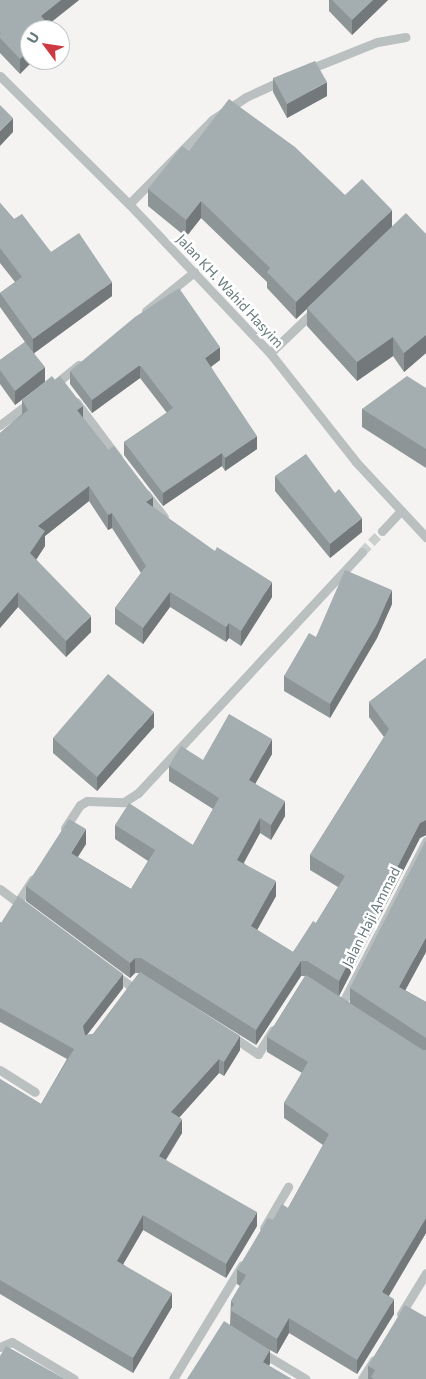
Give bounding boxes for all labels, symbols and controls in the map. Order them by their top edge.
north arrow [20,20,70,70]
text: U [23,29,42,46]
street label: Jalan KH. Wahid Hasyim [173,231,287,351]
street label: Jalan Haji Ammad [339,864,403,970]

